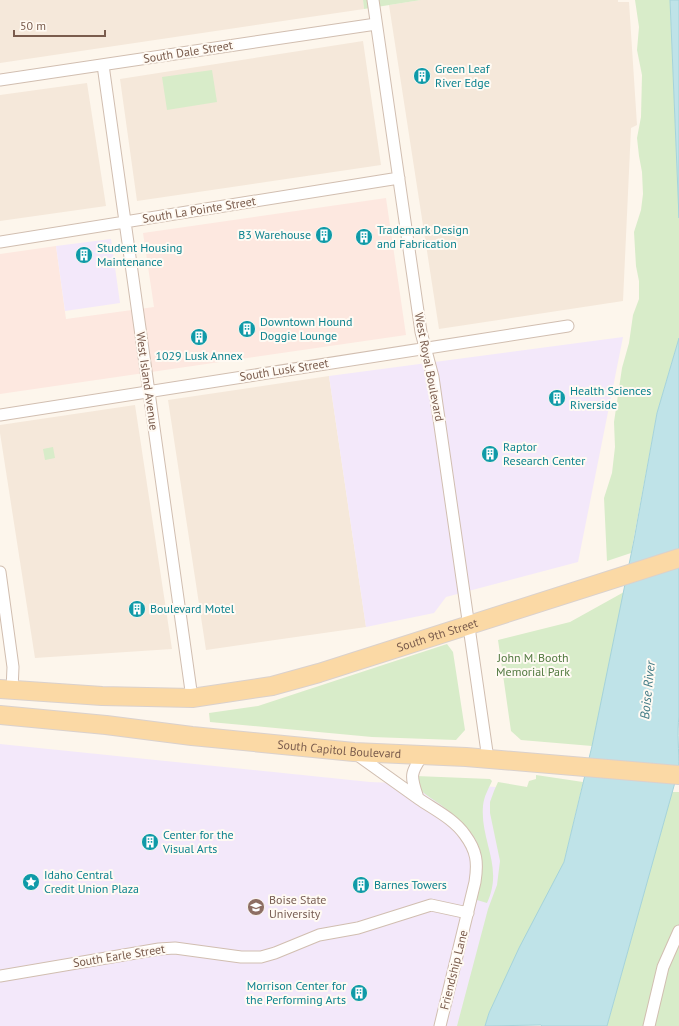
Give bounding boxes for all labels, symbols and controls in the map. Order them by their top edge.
scale bar [14,12,105,38]
text: 50 m [20,18,46,33]
street label: South Dale Street [142,37,234,66]
place label: Green Leaf River Edge [435,61,491,90]
building icon: Green Leaf River Edge [412,66,432,86]
street label: South La Pointe Street [141,193,257,226]
place label: Trademark Design and Fabrication [377,222,469,251]
building icon: B3 Warehouse [314,225,334,245]
place label: B3 Warehouse [238,227,311,242]
building icon: Trademark Design and Fabrication [354,227,374,247]
place label: Student Housing Maintenance [97,240,183,269]
building icon: Student Housing Maintenance [74,245,94,265]
street label: West Royal Boulevard [412,311,447,423]
place label: Downtown Hound Doggie Lounge [260,314,352,343]
building icon: Downtown Hound Doggie Lounge [237,319,257,339]
building icon: 1029 Lusk Annex [189,327,209,347]
street label: West Island Avenue [133,331,162,431]
place label: 1029 Lusk Annex [155,348,243,363]
street label: South Lusk Street [238,355,329,384]
place label: Health Sciences Riverside [570,383,651,412]
building icon: Health Sciences Riverside [547,388,567,408]
place label: Raptor Research Center [503,439,585,468]
building icon: Raptor Research Center [480,444,500,464]
building icon: Boulevard Motel [127,599,147,619]
place label: Boulevard Motel [150,601,235,616]
street label: South 9th Street [395,615,479,655]
park label: John M. Booth Memorial Park [496,650,570,679]
water label: Boise River [636,660,659,720]
street label: South Capitol Boulevard [277,736,401,761]
place label: Center for the Visual Arts [162,827,234,856]
building icon: Center for the Visual Arts [140,832,160,852]
place label: Idaho Central Credit Union Plaza [44,867,139,896]
place icon: Idaho Central Credit Union Plaza [21,872,41,892]
building icon: Barnes Towers [351,875,371,895]
place label: Barnes Towers [374,877,447,892]
place label: Boise State University [269,892,326,921]
school or university icon: Boise State University [246,897,266,917]
street label: Friendship Lane [436,928,471,1011]
street label: South Earle Street [72,941,166,970]
place label: Morrison Center for the Performing Arts [246,978,346,1007]
building icon: Morrison Center for the Performing Arts [349,983,369,1003]

